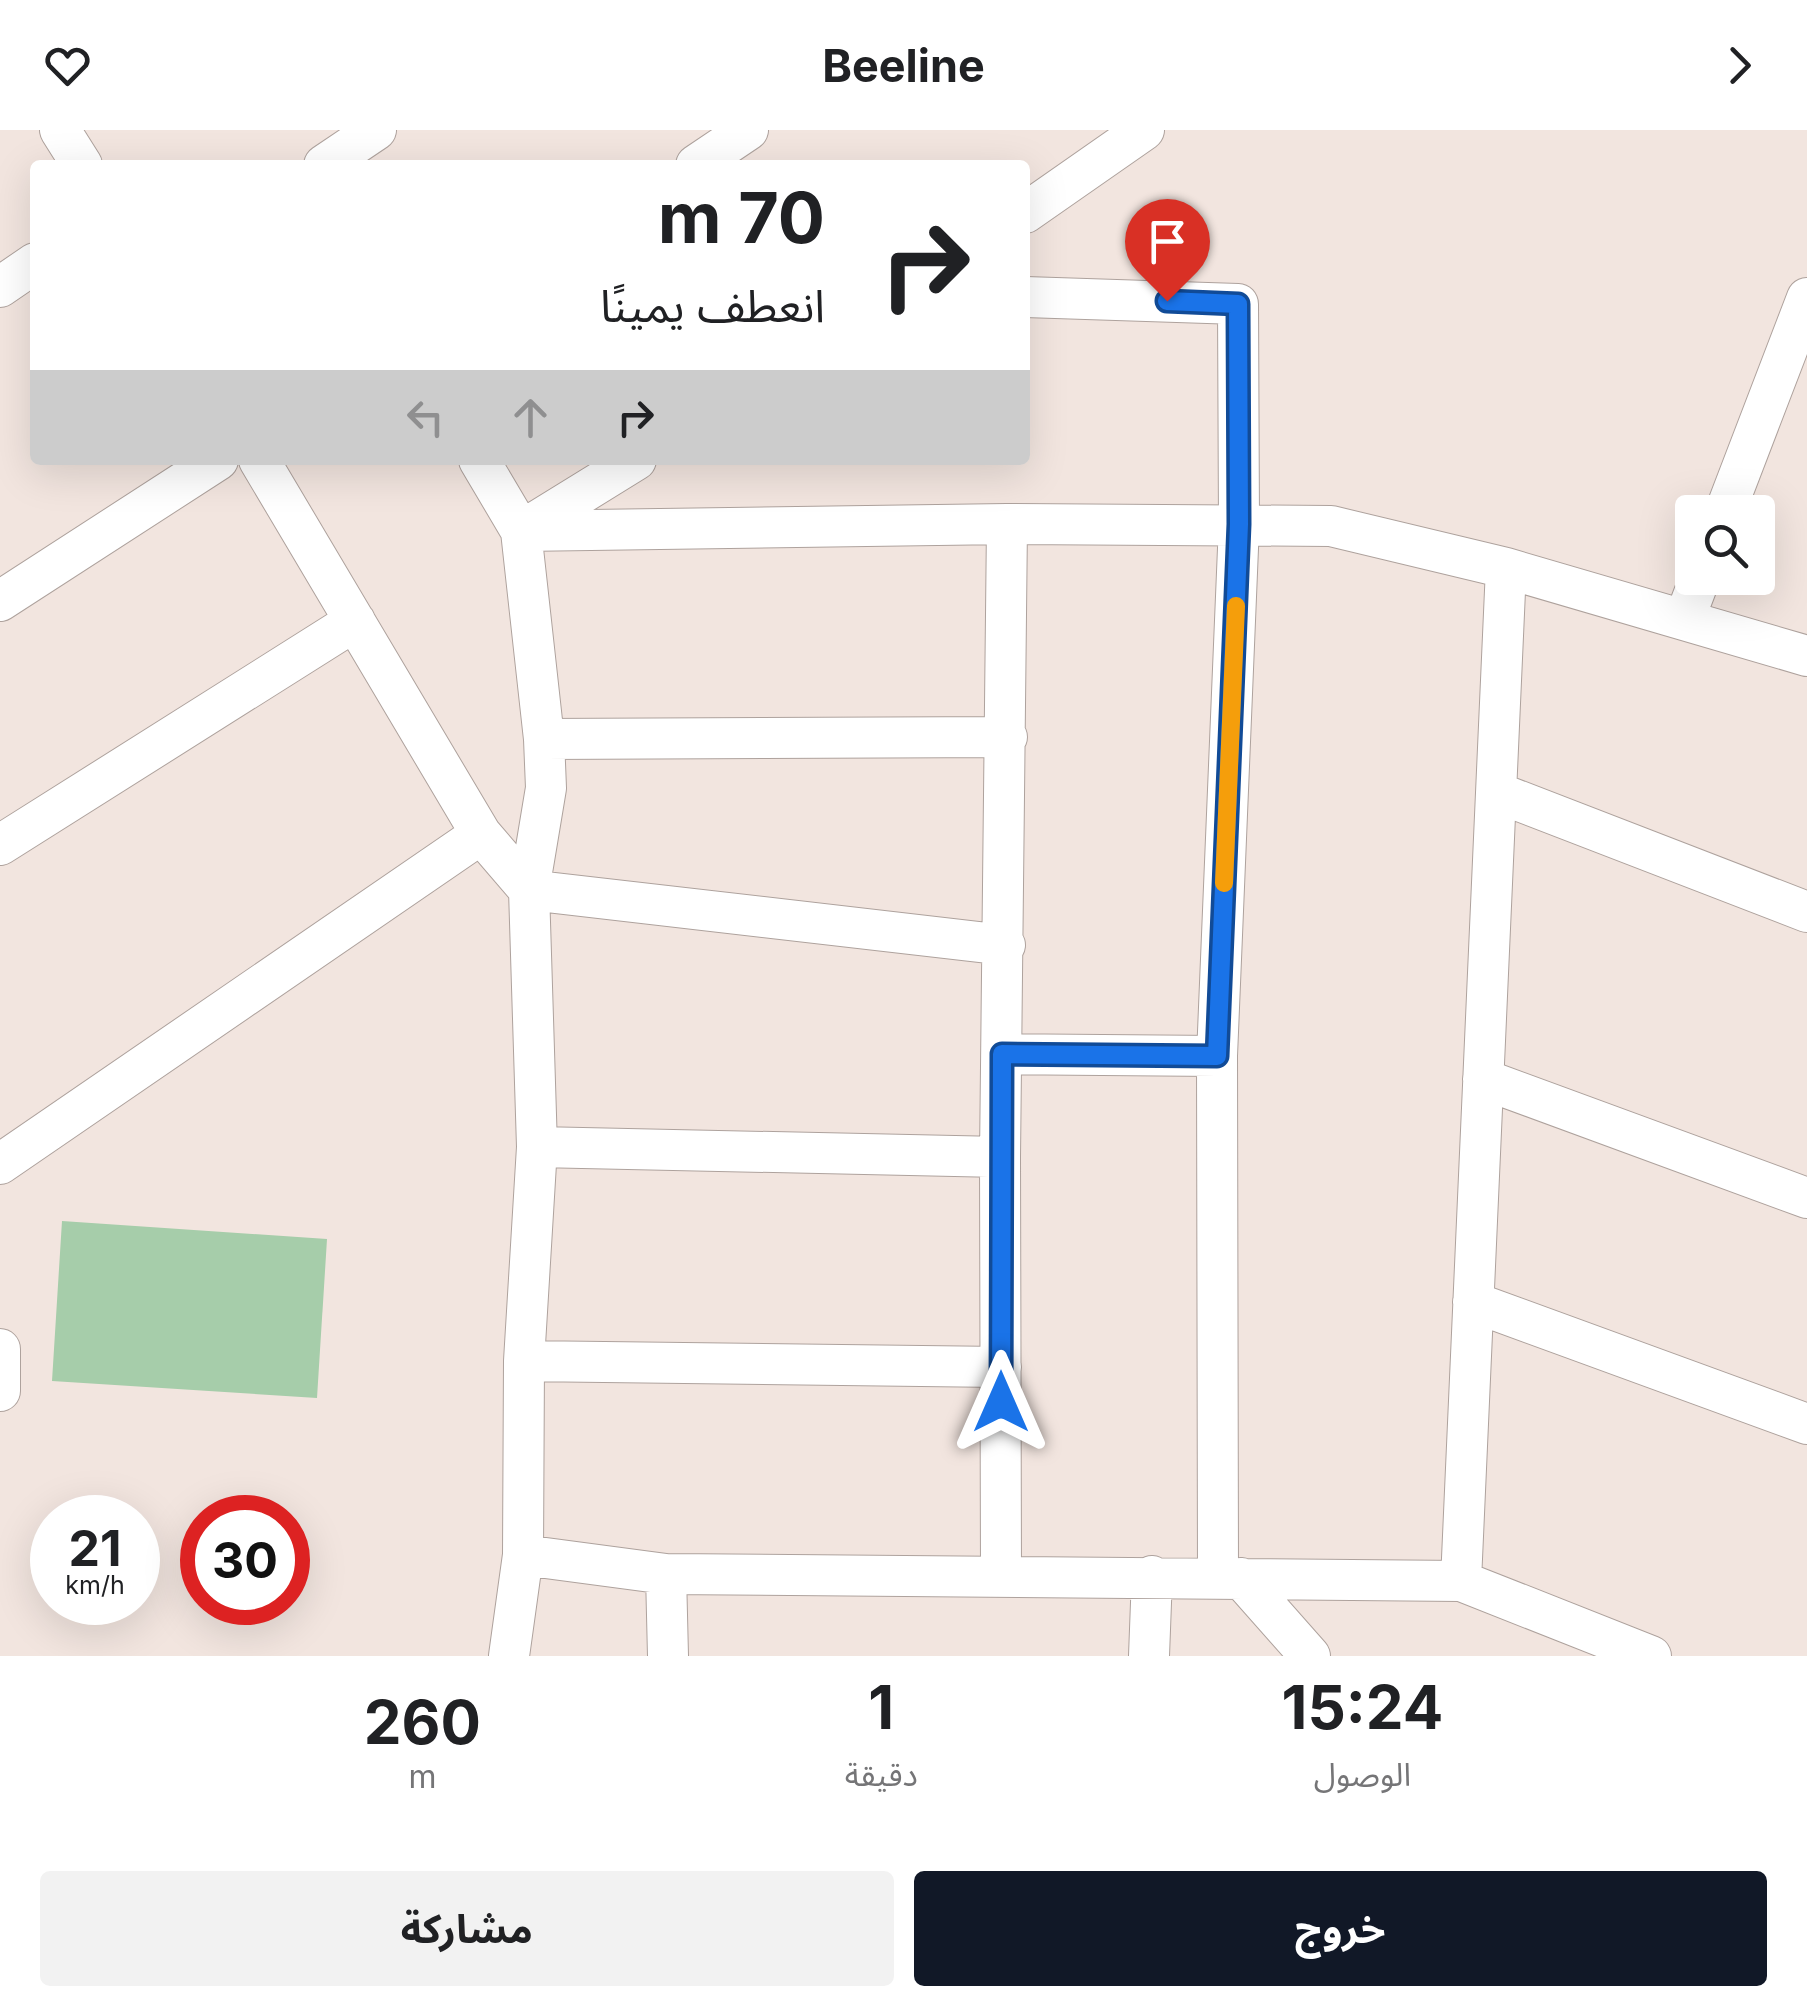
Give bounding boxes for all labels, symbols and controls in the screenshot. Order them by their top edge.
icon: heart [40,38,95,93]
text: Beeline [822,38,985,93]
icon: forward [1712,38,1767,93]
text: 70 m [658,175,825,260]
pin [1125,199,1210,302]
icon: right [860,200,990,330]
icon: arrive [1140,214,1195,269]
text: انعطف يمينًا [600,278,825,333]
icon: left [398,390,453,445]
icon: ahead [503,390,558,445]
icon: right [608,390,663,445]
map controls [1675,495,1775,595]
button: search [1675,495,1775,595]
position arrow [949,1350,1053,1454]
speed limit sign: 30 [180,1495,310,1625]
text: 21 [68,1518,122,1578]
text: km/h [65,1570,125,1600]
text: 1 [868,1671,894,1743]
text: 15:24 [1282,1671,1443,1743]
text: 260 [364,1686,481,1758]
text: دقيقة [845,1755,918,1794]
text: الوصول [1314,1755,1411,1794]
text: m [408,1757,436,1796]
button: مشاركة [40,1871,894,1986]
button: خروج [914,1871,1767,1986]

